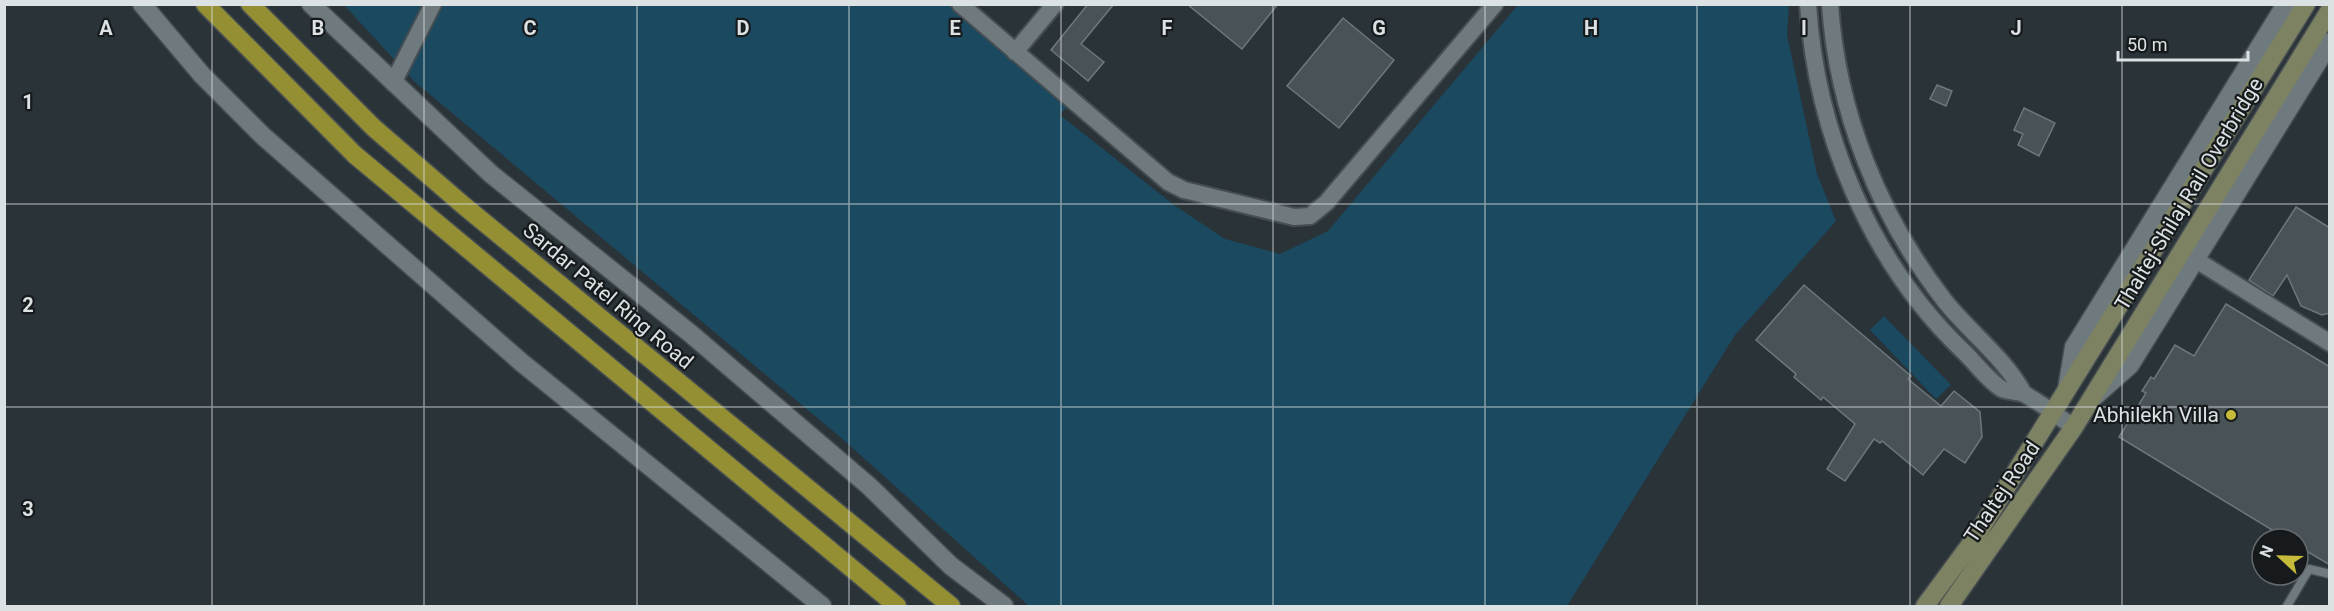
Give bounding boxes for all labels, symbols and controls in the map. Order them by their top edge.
text: A [99,16,113,40]
text: B [312,16,324,40]
text: C [523,16,537,40]
text: D [737,16,750,40]
text: E [949,16,961,40]
text: F [1162,16,1173,40]
text: G [1372,16,1386,40]
text: H [1584,16,1598,40]
text: I [1801,16,1807,40]
text: J [2010,16,2022,40]
scale bar [2118,24,2248,62]
text: 50 m [2127,34,2167,55]
street label: Thaltej-Shilaj Rail Overbridge [2110,74,2268,314]
text: 1 [22,90,34,114]
street label: Sardar Patel Ring Road [518,218,698,374]
text: 2 [22,293,34,317]
place label: Abhilekh Villa [2093,403,2219,427]
marker: Abhilekh Villa [2224,408,2238,422]
street label: Thaltej Road [1959,437,2045,547]
text: 3 [22,497,34,521]
north arrow [2250,527,2310,587]
text: N [2256,543,2277,560]

